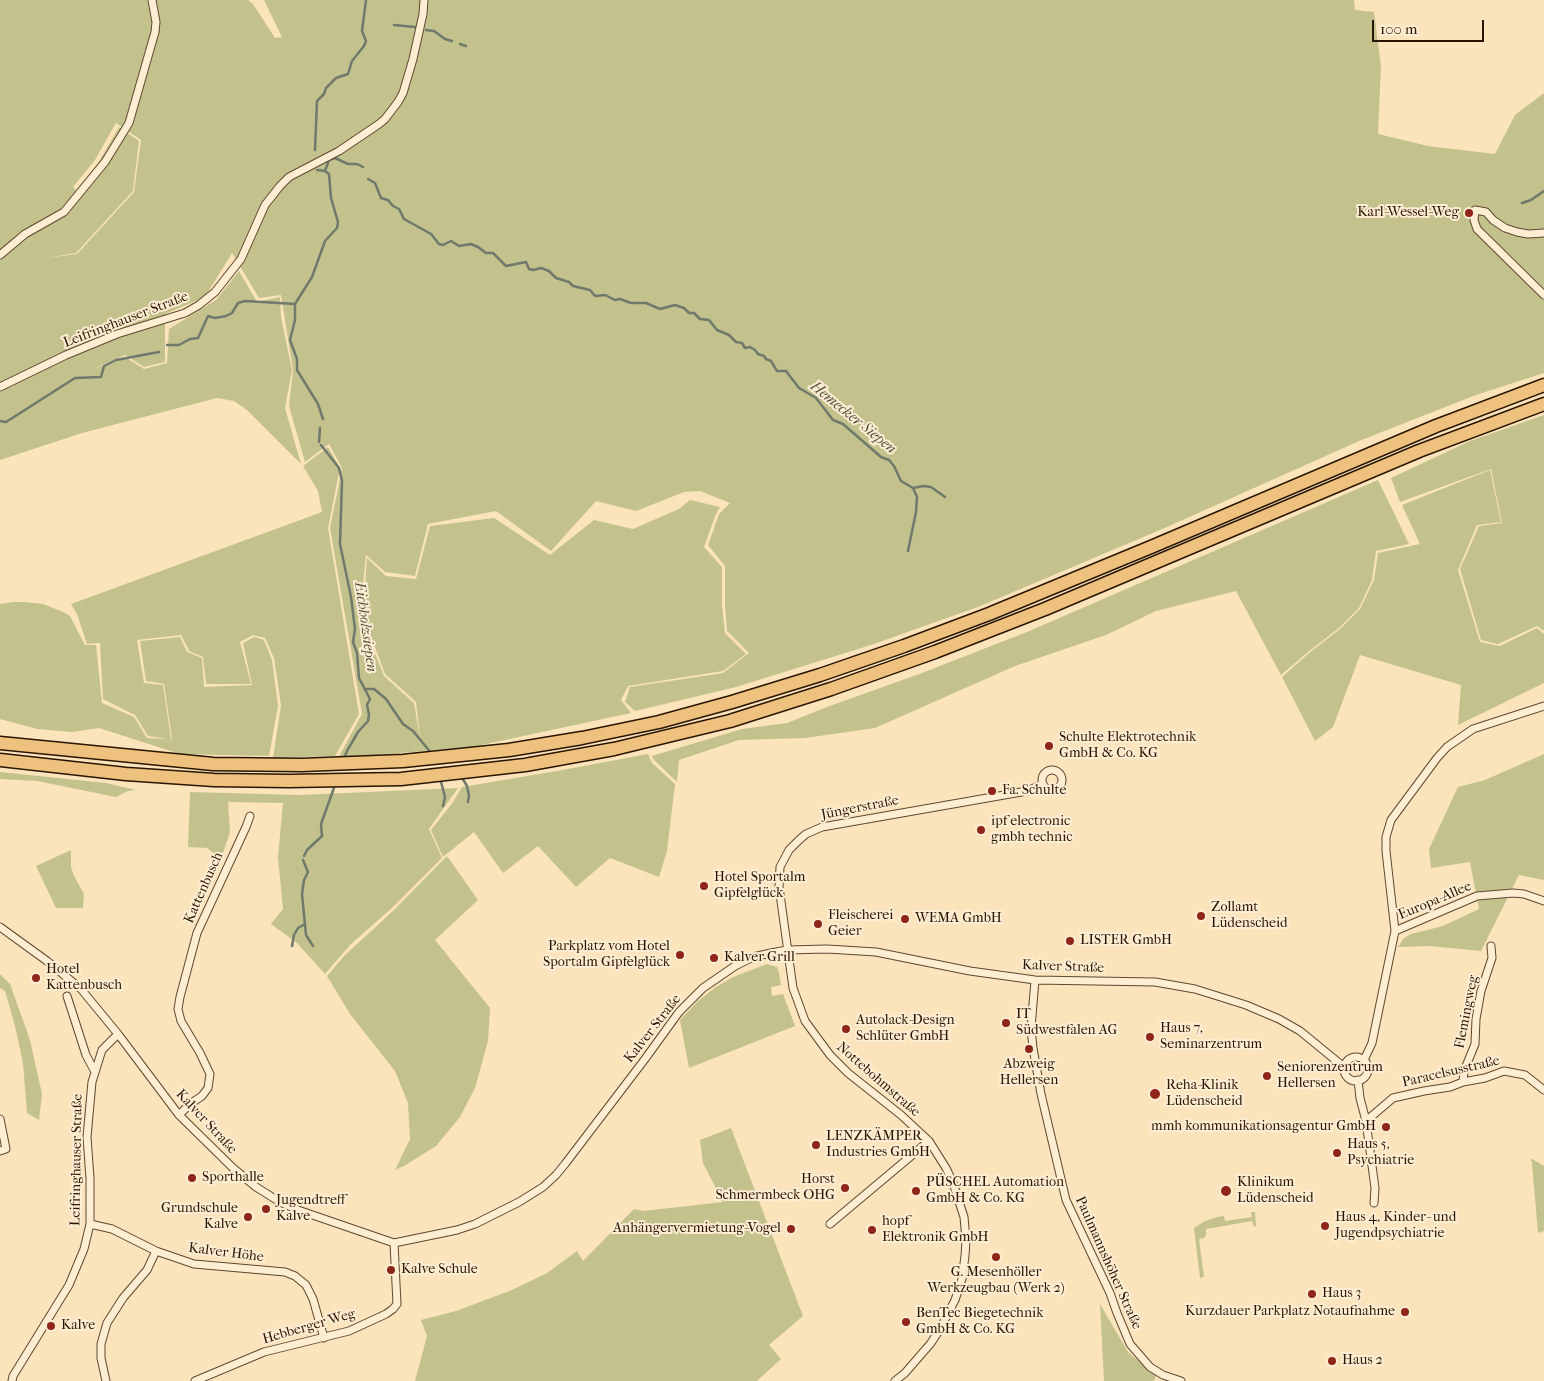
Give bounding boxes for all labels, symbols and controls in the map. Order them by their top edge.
scale bar [1374,10,1486,42]
text: 100 m [1380,20,1418,38]
place label: Karl-Wessel-Weg [1357,205,1459,221]
marker: Karl-Wessel-Weg [1463,207,1475,219]
street label: Leifringhauser Straße [61,288,191,352]
water label: Hemecker Siepen [806,378,900,458]
water label: Eichholzsiepen [350,581,380,673]
place label: Schulte Elektrotechnik GmbH & Co. KG [1059,730,1196,762]
marker: Schulte Elektrotechnik GmbH & Co. KG [1043,740,1055,752]
place label: Fa. Schulte [1002,783,1066,799]
marker: Fa. Schulte [986,785,998,797]
street label: Jüngerstraße [820,792,900,824]
place label: ipf electronic gmbh technic [991,814,1072,846]
marker: ipf electronic gmbh technic [975,824,987,836]
street label: Kattenbusch [181,850,227,926]
place label: Hotel Sportalm Gipfelglück [714,870,806,902]
street label: Europa-Allee [1396,878,1474,924]
marker: Hotel Sportalm Gipfelglück [698,880,710,892]
place label: Zollamt Lüdenscheid [1211,900,1288,932]
place label: Fleischerei Geier [828,908,893,940]
marker: Zollamt Lüdenscheid [1195,910,1207,922]
place label: WEMA GmbH [915,911,1002,927]
marker: WEMA GmbH [899,913,911,925]
marker: Fleischerei Geier [812,918,824,930]
place label: LISTER GmbH [1080,933,1172,949]
marker: LISTER GmbH [1064,935,1076,947]
place label: Parkplatz vom Hotel Sportalm Gipfelglück [543,939,670,972]
marker: Parkplatz vom Hotel Sportalm Gipfelglück [674,949,686,961]
place label: Kalver Grill [724,950,795,966]
marker: Kalver Grill [708,952,720,964]
street label: Kalver Straße [1022,957,1104,977]
place label: Hotel Kattenbusch [46,962,122,994]
marker: Hotel Kattenbusch [30,972,42,984]
street label: Flemingweg [1452,974,1482,1050]
street label: Kalver Straße [621,991,685,1067]
place label: IT Südwestfalen AG [1016,1007,1117,1040]
place label: Autolack-Design Schlüter GmbH [856,1013,955,1046]
marker: IT Südwestfalen AG [1000,1017,1012,1029]
place label: Haus 7, Seminarzentrum [1160,1021,1262,1054]
marker: Autolack-Design Schlüter GmbH [840,1023,852,1035]
marker: Haus 7, Seminarzentrum [1144,1031,1156,1043]
street label: Nottebohmstraße [833,1039,923,1121]
marker: Abzweig Hellersen [1023,1043,1035,1055]
street label: Paracelsusstraße [1401,1053,1501,1091]
place label: Abzweig Hellersen [1000,1057,1058,1090]
place label: Seniorenzentrum Hellersen [1277,1060,1383,1092]
marker: Seniorenzentrum Hellersen [1261,1070,1273,1082]
place label: Reha-Klinik Lüdenscheid [1166,1078,1243,1110]
street label: Kalver Straße [172,1086,240,1158]
marker: Reha-Klinik Lüdenscheid [1148,1087,1162,1101]
street label: Leifringhauser Straße [67,1094,87,1226]
place label: mmh kommunikationsagentur GmbH [1151,1119,1376,1135]
marker: mmh kommunikationsagentur GmbH [1380,1121,1392,1133]
place label: LENZKÄMPER Industries GmbH [826,1129,930,1162]
place label: Haus 5, Psychiatrie [1347,1137,1414,1170]
marker: LENZKÄMPER Industries GmbH [810,1139,822,1151]
marker: Haus 5, Psychiatrie [1331,1147,1343,1159]
place label: Sporthalle [202,1170,264,1186]
marker: Sporthalle [186,1172,198,1184]
place label: Horst Schmermbeck OHG [715,1172,835,1204]
place label: PÜSCHEL Automation GmbH & Co. KG [926,1175,1064,1208]
place label: Klinikum Lüdenscheid [1237,1175,1314,1208]
marker: Horst Schmermbeck OHG [839,1182,851,1194]
marker: Klinikum Lüdenscheid [1219,1184,1233,1198]
marker: PÜSCHEL Automation GmbH & Co. KG [910,1185,922,1197]
place label: Jugendtreff Kalve [276,1193,345,1226]
street label: Paulmannshöher Straße [1071,1194,1145,1332]
place label: Grundschule Kalve [161,1201,238,1234]
marker: Jugendtreff Kalve [260,1203,272,1215]
place label: Haus 4, Kinder- und Jugendpsychiatrie [1335,1210,1456,1242]
marker: Grundschule Kalve [242,1211,254,1223]
place label: hopf Elektronik GmbH [882,1214,988,1246]
marker: Haus 4, Kinder- und Jugendpsychiatrie [1319,1220,1331,1232]
place label: Anhängervermietung-Vogel [613,1221,781,1237]
marker: Anhängervermietung-Vogel [785,1223,797,1235]
marker: hopf Elektronik GmbH [866,1224,878,1236]
street label: Kalver Höhe [187,1240,265,1266]
marker: G. Mesenhöller Werkzeugbau (Werk 2) [990,1251,1002,1263]
place label: Kalve Schule [401,1262,478,1278]
marker: Kalve Schule [385,1264,397,1276]
place label: G. Mesenhöller Werkzeugbau (Werk 2) [927,1265,1065,1298]
place label: Haus 3 [1322,1286,1361,1302]
marker: Haus 3 [1306,1288,1318,1300]
place label: Kurzdauer Parkplatz Notaufnahme [1185,1304,1395,1320]
street label: Hebberger Weg [261,1306,357,1348]
place label: BenTec Biegetechnik GmbH & Co. KG [916,1306,1043,1338]
marker: Kurzdauer Parkplatz Notaufnahme [1399,1306,1411,1318]
marker: BenTec Biegetechnik GmbH & Co. KG [900,1316,912,1328]
place label: Kalve [61,1318,95,1334]
marker: Kalve [45,1320,57,1332]
place label: Haus 2 [1342,1353,1383,1369]
marker: Haus 2 [1326,1355,1338,1367]

